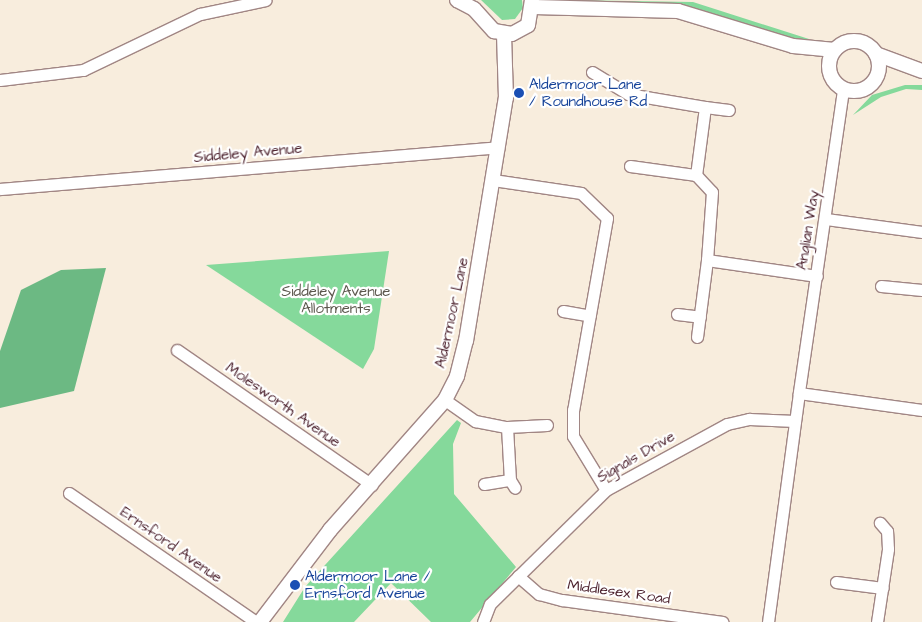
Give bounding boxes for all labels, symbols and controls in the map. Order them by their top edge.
place label: Aldermoor Lane / Roundhouse Rd [529,75,647,110]
marker: Aldermoor Lane / Roundhouse Rd [513,87,525,99]
street label: Siddeley Avenue [193,139,303,167]
street label: Anglian Way [793,189,823,271]
street label: Aldermoor Lane [432,256,472,370]
park label: Siddeley Avenue Allotments [282,282,390,317]
street label: Molesworth Avenue [222,359,344,451]
street label: Signals Drive [594,427,678,487]
street label: Ernsford Avenue [117,503,225,587]
place label: Aldermoor Lane / Ernsford Avenue [305,567,430,602]
street label: Middlesex Road [566,576,672,608]
marker: Aldermoor Lane / Ernsford Avenue [289,579,301,591]

